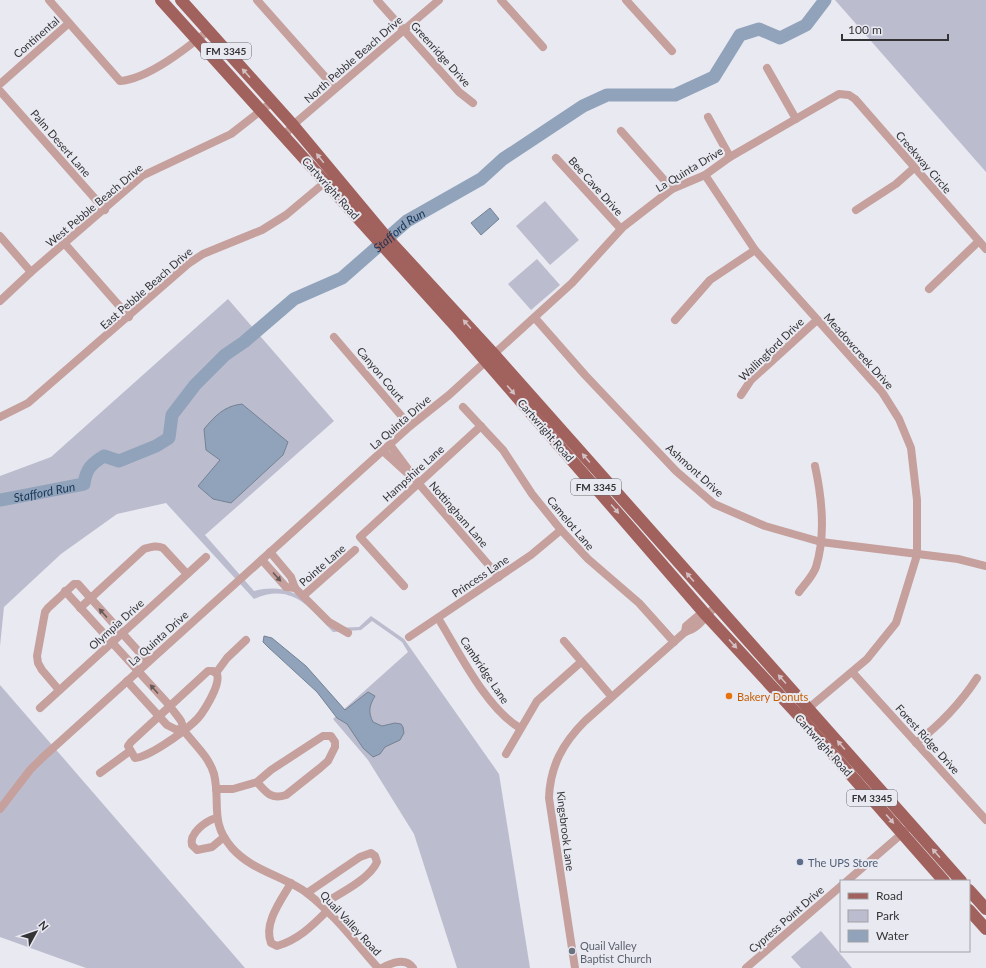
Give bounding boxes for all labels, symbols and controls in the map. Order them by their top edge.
street label: North Pebble Beach Drive [301,13,405,105]
street label: Continental [10,14,62,60]
scale bar [842,16,948,42]
street label: Greenridge Drive [408,19,474,89]
text: 100 m [848,22,882,37]
road number: FM 3345 [201,43,251,59]
one-way arrow [242,69,251,78]
street label: Palm Desert Lane [28,107,94,179]
street label: Creekway Circle [894,128,955,196]
street label: La Quinta Drive [653,144,725,194]
one-way arrow [315,153,324,164]
street label: Cartwright Road [300,154,362,222]
street label: Bee Cave Drive [566,154,626,218]
street label: West Pebble Beach Drive [43,161,145,249]
water label: Stafford Run [370,205,428,255]
street label: East Pebble Beach Drive [97,244,195,332]
street label: Meadowcreek Drive [822,310,897,392]
street label: Wallingford Drive [736,315,806,383]
one-way arrow [462,319,471,329]
street label: Canyon Court [354,344,408,404]
one-way arrow [506,384,515,395]
street label: La Quinta Drive [367,392,433,452]
street label: Cartwright Road [515,396,577,464]
street label: Ashmont Drive [664,441,726,499]
street label: Hampshire Lane [380,442,446,504]
one-way arrow [581,453,590,464]
water label: Stafford Run [12,478,76,505]
street label: Nottingham Lane [427,478,491,550]
road number: FM 3345 [571,479,621,495]
street label: Camelot Lane [545,493,597,553]
one-way arrow [610,504,619,514]
street label: Pointe Lane [296,541,348,589]
street label: Princess Lane [449,552,511,600]
one-way arrow [272,572,282,582]
one-way arrow [686,572,695,582]
street label: Olympia Drive [86,596,146,652]
one-way arrow [99,608,108,617]
street label: La Quinta Drive [125,608,191,668]
street label: Cambridge Lane [458,634,512,706]
one-way arrow [728,638,737,649]
one-way arrow [778,674,787,684]
one-way arrow [149,684,159,694]
place label: Bakery Donuts [737,690,809,703]
marker: Bakery Donuts [724,691,734,701]
street label: Forest Ridge Drive [893,702,963,777]
street label: Cartwright Road [793,711,855,779]
one-way arrow [837,740,846,751]
street label: Kingsbrook Lane [555,790,577,872]
road number: FM 3345 [847,790,897,806]
one-way arrow [885,814,894,824]
one-way arrow [931,848,941,858]
place label: The UPS Store [808,856,878,869]
marker: The UPS Store [795,857,805,867]
legend [840,880,970,952]
street label: Cypress Point Drive [746,883,826,955]
street label: Quail Valley Road [318,888,384,958]
text: Road [876,888,903,903]
text: Park [876,908,900,923]
north arrow [16,912,56,952]
text: N [36,918,52,933]
text: Water [876,928,909,943]
place label: Quail Valley Baptist Church [580,939,652,965]
marker: Quail Valley Baptist Church [567,946,577,956]

